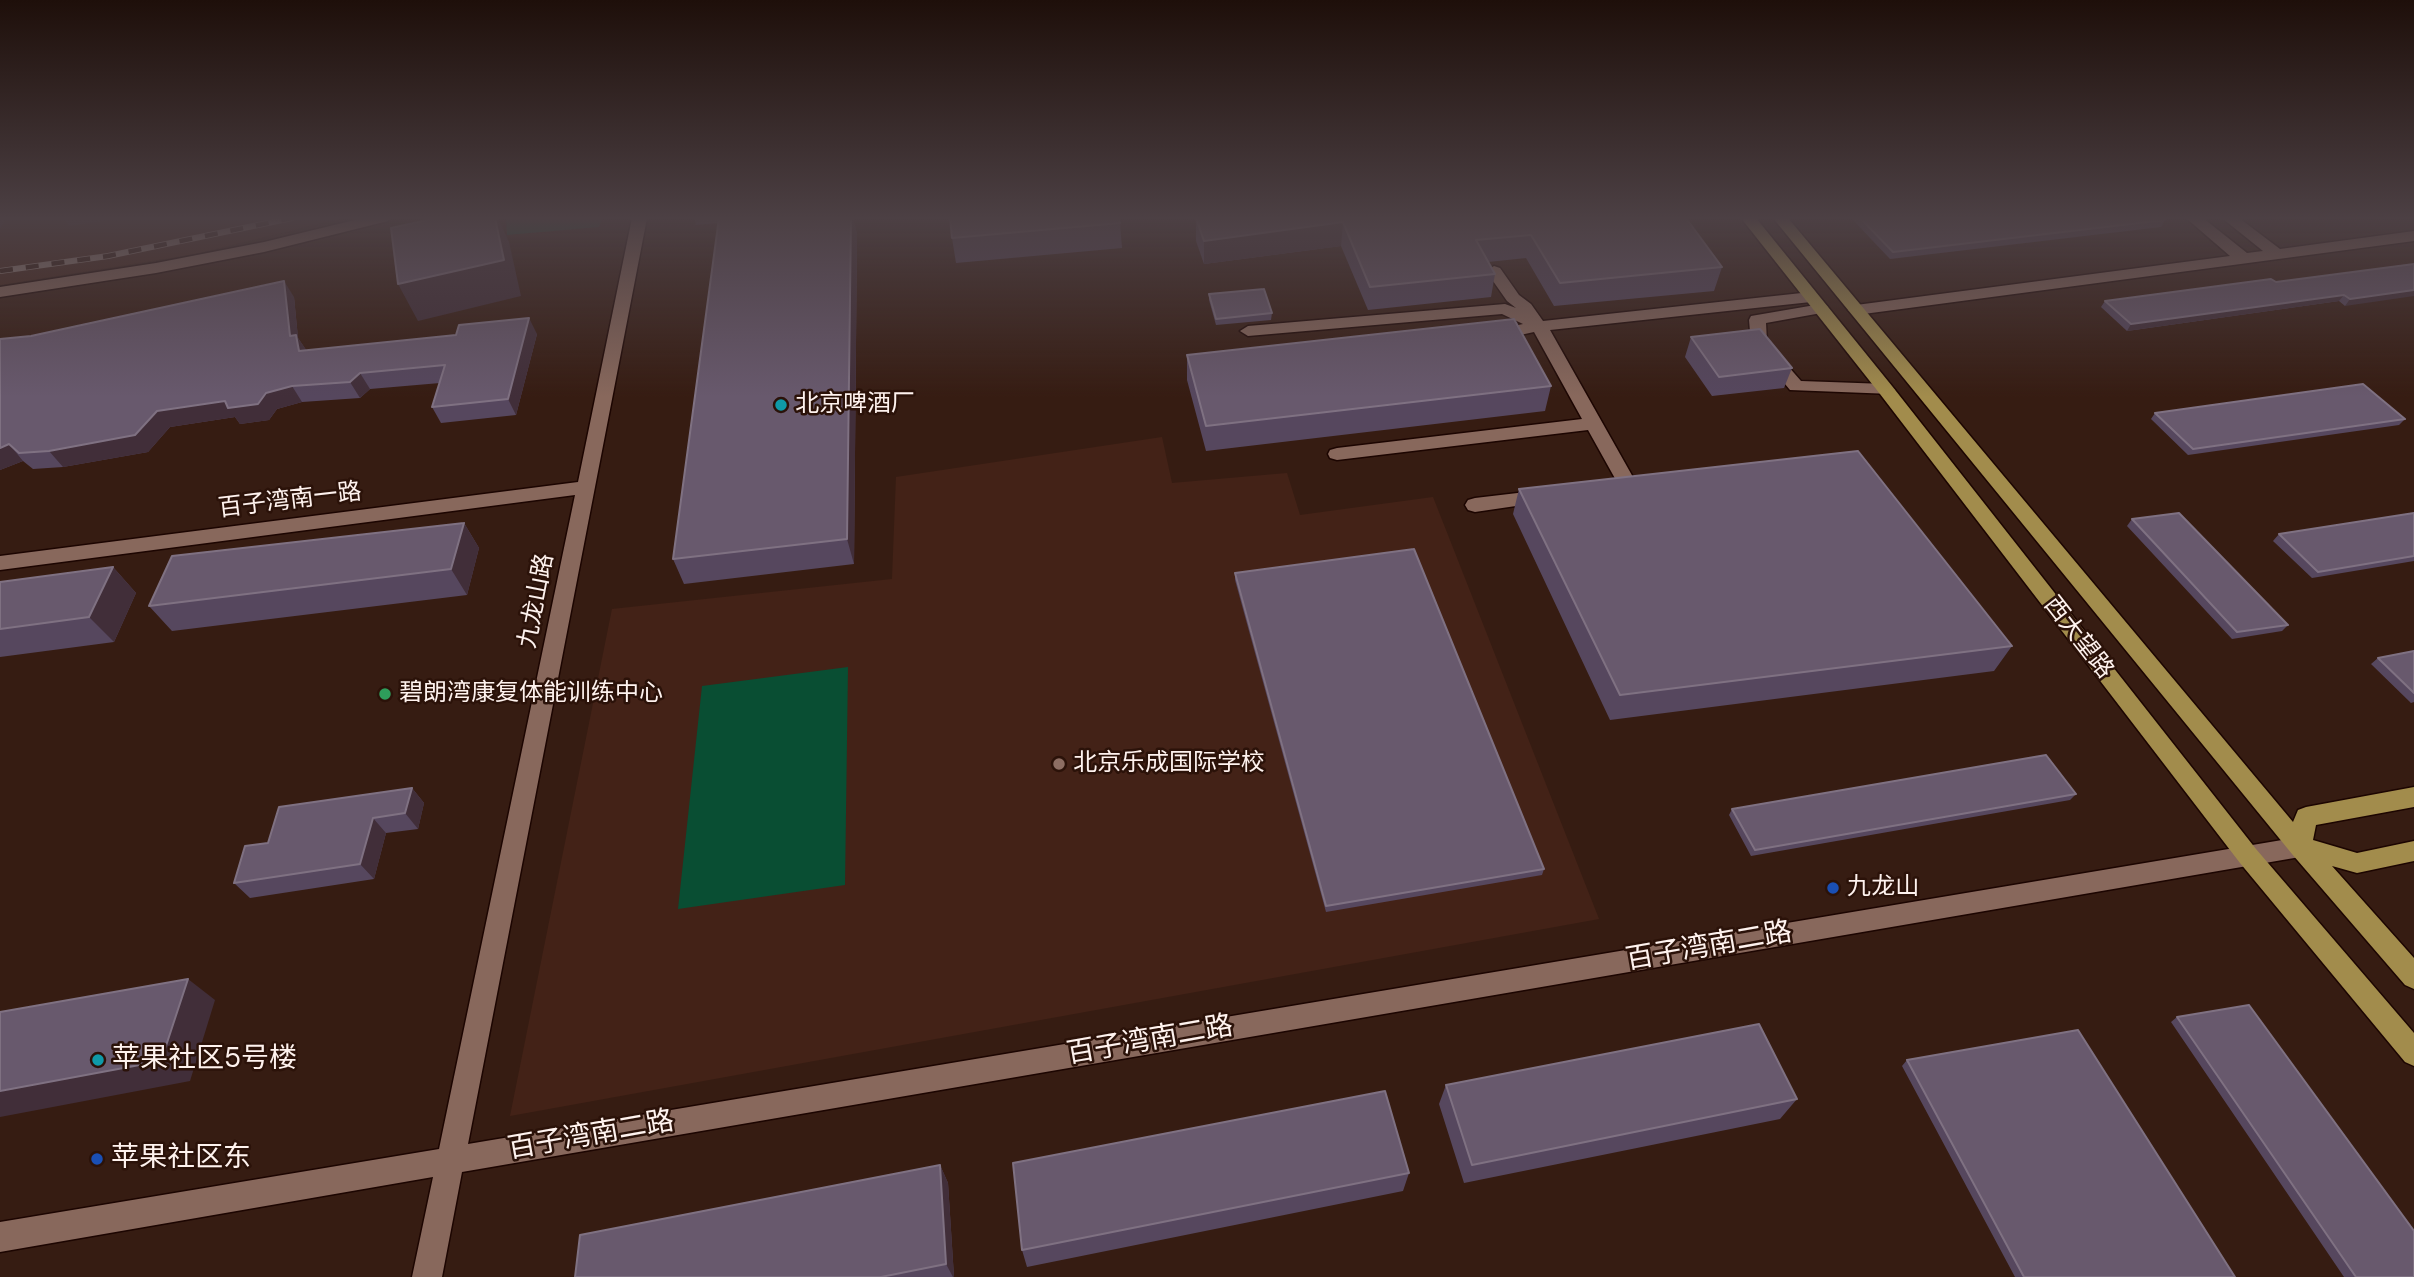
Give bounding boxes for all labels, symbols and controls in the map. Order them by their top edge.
place label: 北京啤酒厂 [795,391,915,419]
marker: 北京啤酒厂 [773,397,789,413]
street label: 百子湾南一路 [217,478,363,524]
street label: 九龙山路 [514,551,560,651]
street label: 西大望路 [2037,591,2119,685]
place label: 碧朗湾康复体能训练中心 [399,680,663,708]
marker: 碧朗湾康复体能训练中心 [377,686,393,702]
place label: 北京乐成国际学校 [1073,750,1265,778]
marker: 北京乐成国际学校 [1051,756,1067,772]
place label: 九龙山 [1847,874,1919,902]
marker: 九龙山 [1825,880,1841,896]
street label: 百子湾南二路 [1623,916,1795,978]
street label: 百子湾南二路 [1064,1010,1236,1072]
place label: 苹果社区5号楼 [112,1043,297,1077]
marker: 苹果社区5号楼 [90,1052,106,1068]
street label: 百子湾南二路 [505,1105,677,1167]
place label: 苹果社区东 [111,1142,251,1176]
marker: 苹果社区东 [89,1151,105,1167]

